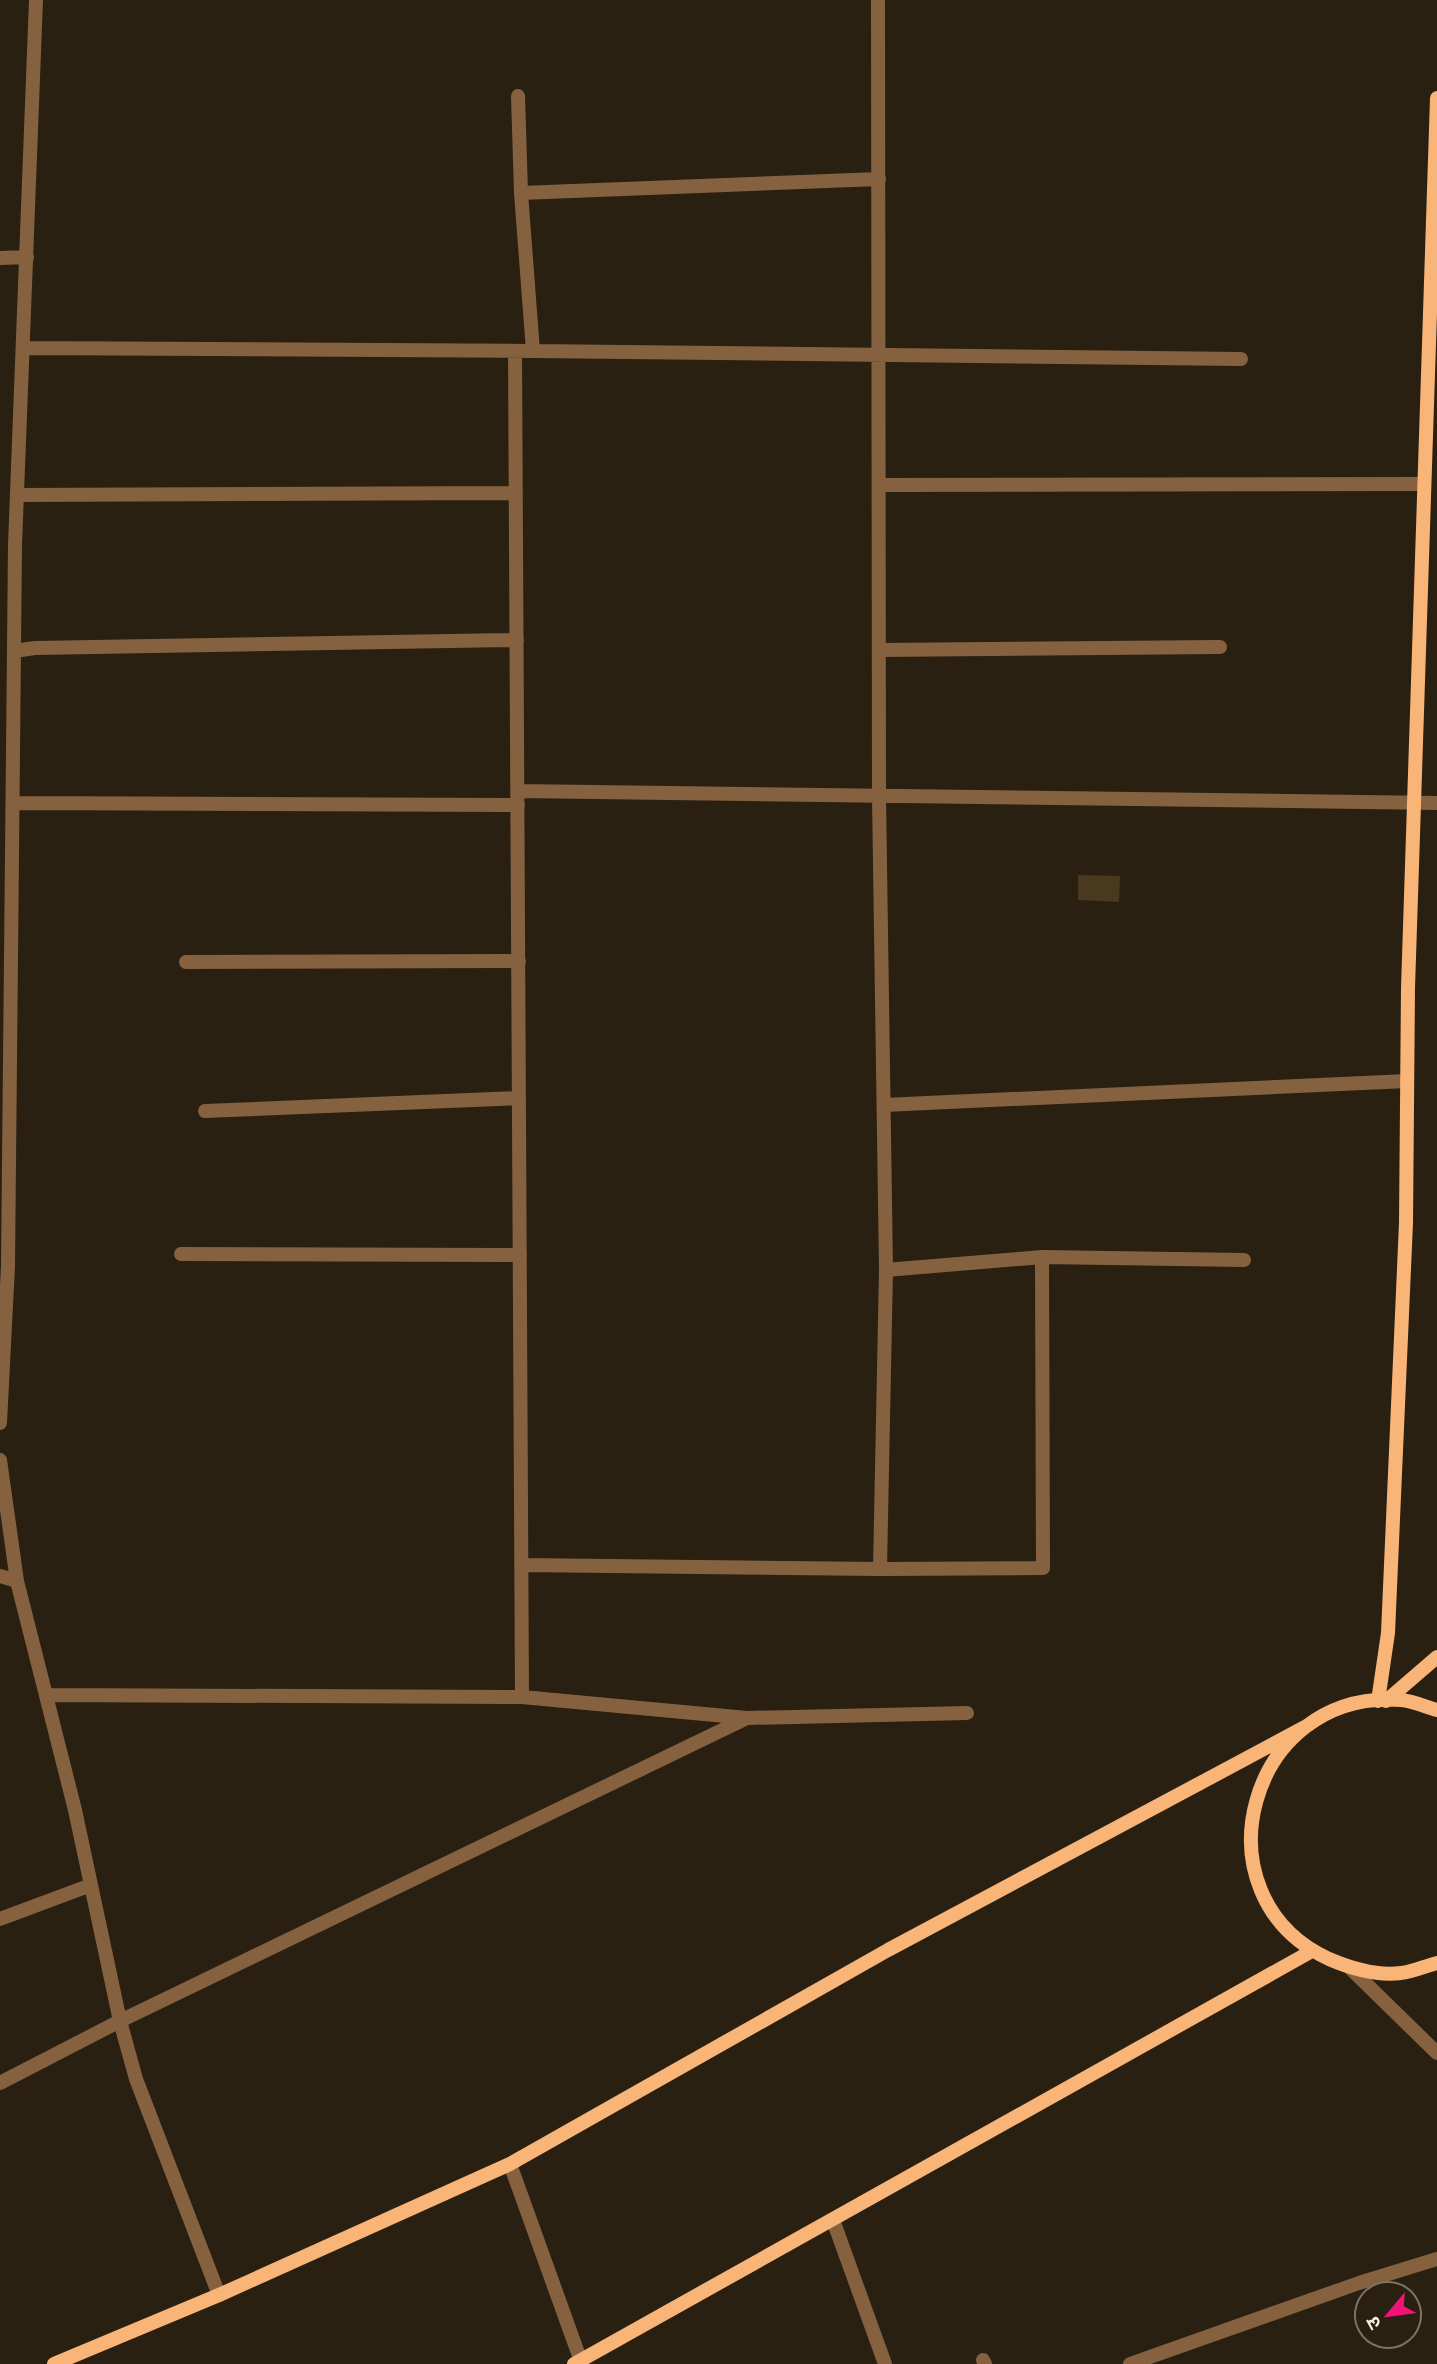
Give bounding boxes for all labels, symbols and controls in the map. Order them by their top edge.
north arrow [1353,2280,1423,2350]
text: उ [1360,2312,1386,2333]

